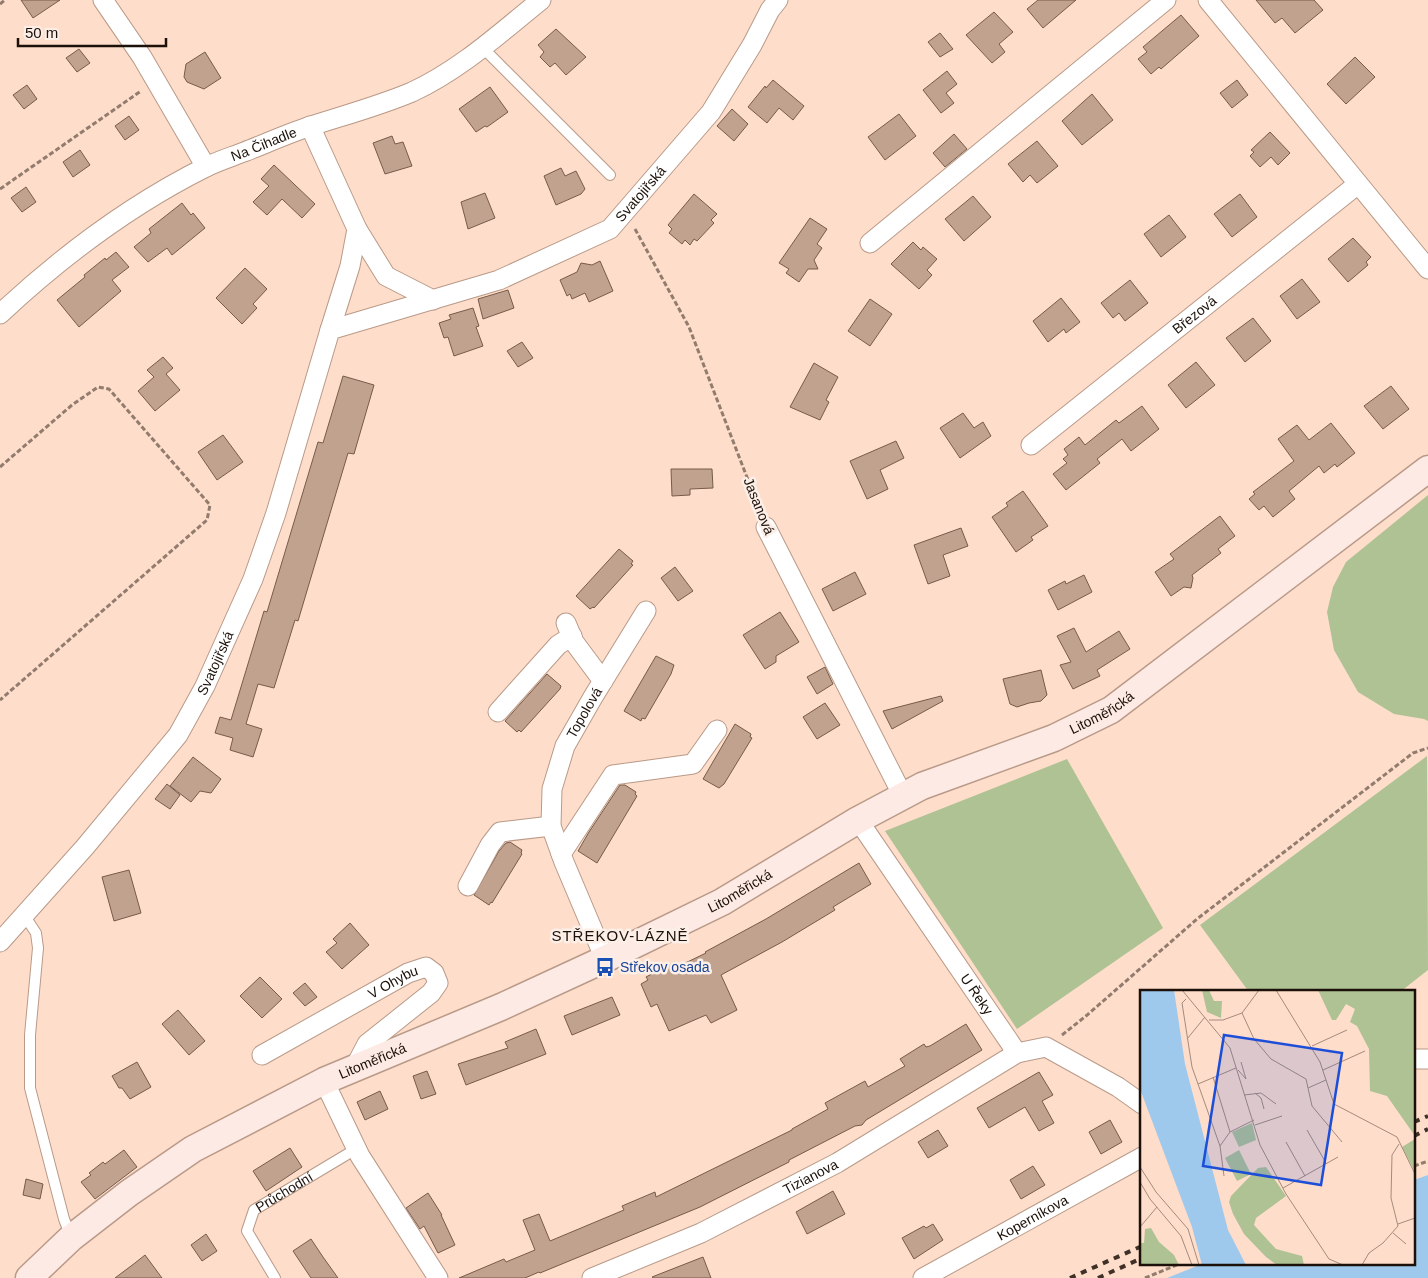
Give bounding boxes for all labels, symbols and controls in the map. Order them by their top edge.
scale bar [18,15,165,47]
text: 50 m [25,24,58,41]
street label: Na Čihadle [229,124,299,164]
street label: Svatojiřská [612,162,669,225]
street label: Březová [1169,292,1220,337]
street label: Jasanová [740,475,778,537]
street label: Svatojiřská [194,628,237,698]
street label: Topolová [563,684,605,741]
street label: Litoměřická [1067,688,1137,737]
street label: Litoměřická [705,866,775,916]
district label: STŘEKOV-LÁZNĚ [551,927,689,944]
bus stop icon: Střekov osada [594,956,616,978]
place label: Střekov osada [620,959,710,975]
street label: V Ohybu [365,962,420,1002]
street label: U Řeky [957,971,996,1018]
inset map [1140,990,1416,1266]
street label: Litoměřická [336,1040,409,1082]
street label: Tizianova [780,1156,841,1197]
street label: Průchodní [253,1169,316,1215]
street label: Koperníkova [994,1191,1071,1244]

